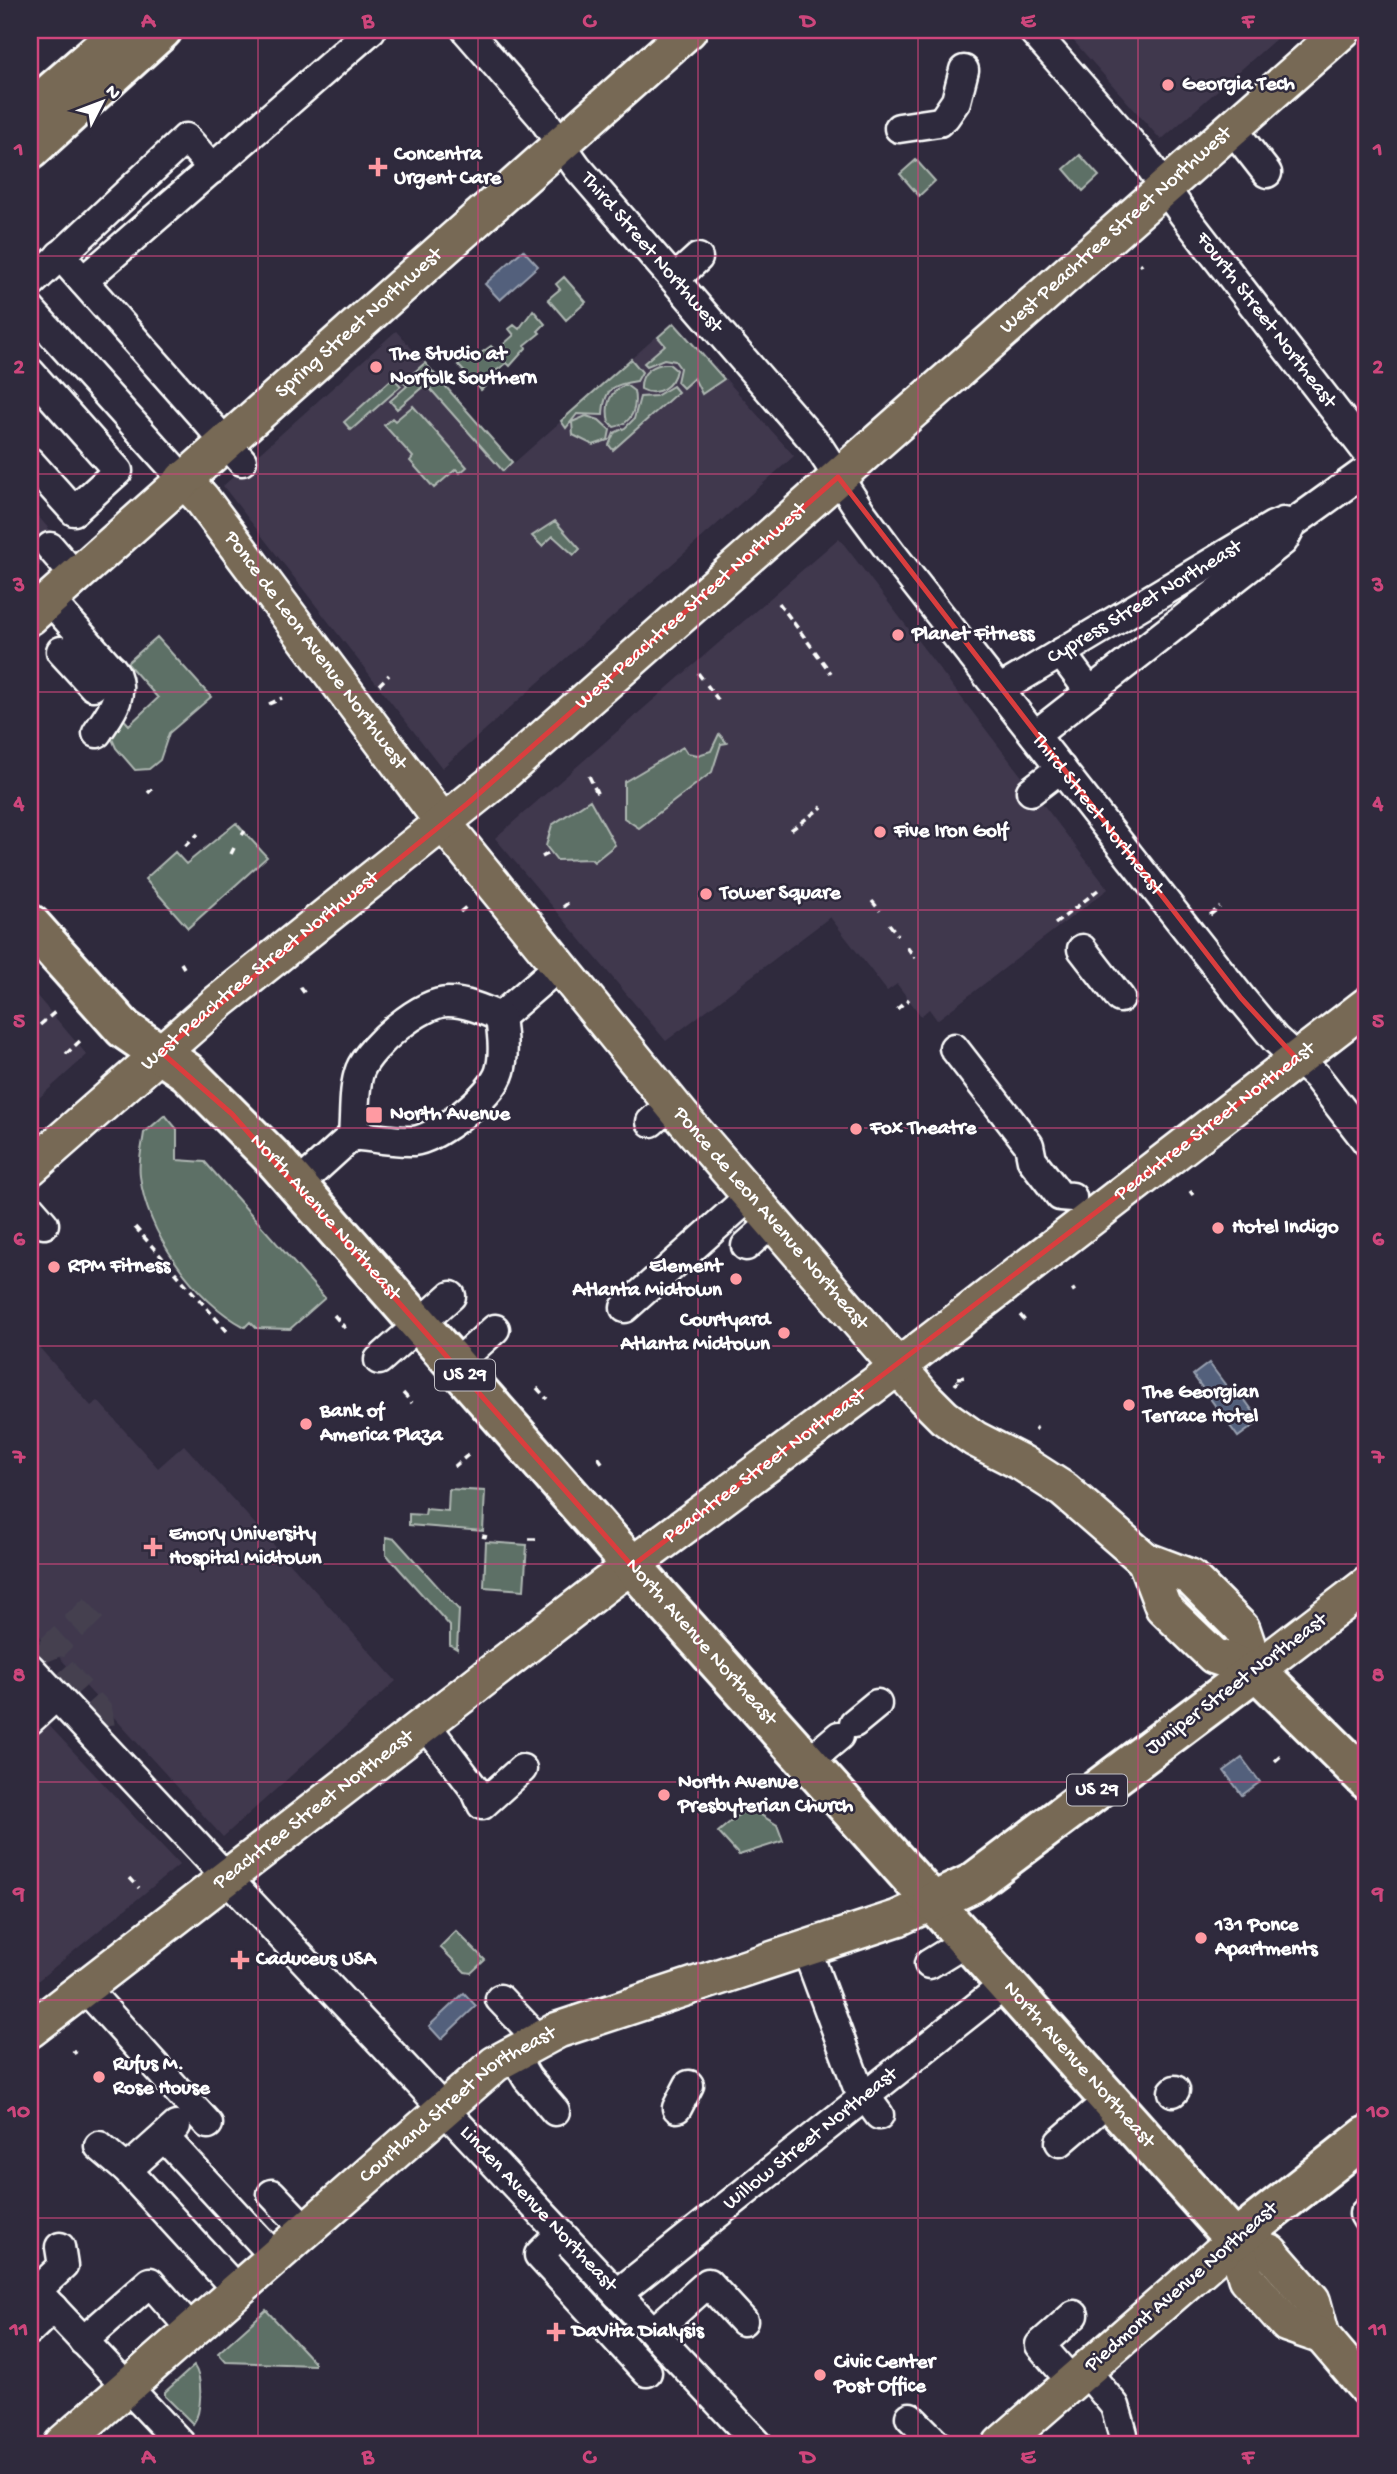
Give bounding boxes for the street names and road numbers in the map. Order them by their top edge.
street label: West Peachtree Street Northwest [995,120,1239,340]
street label: Third Street Northwest [574,166,729,340]
street label: Fourth Street Northeast [1189,227,1343,415]
street label: Spring Street Northwest [271,241,450,405]
street label: West Peachtree Street Northwest [570,496,815,716]
street label: Ponce de Leon Avenue Northwest [217,526,414,777]
street label: Cypress Street Northeast [1043,534,1249,671]
street label: Third Street Northeast [1025,728,1170,903]
street label: West Peachtree Street Northwest [136,864,387,1077]
street label: Peachtree Street Northeast [1109,1035,1322,1208]
street label: Ponce de Leon Avenue Northeast [666,1101,875,1337]
street label: North Avenue Northeast [244,1129,408,1308]
road number: US 29 [435,1359,495,1390]
street label: Peachtree Street Northeast [657,1381,873,1551]
street label: North Avenue Northeast [619,1554,783,1733]
street label: Juniper Street Northeast [1141,1607,1335,1761]
street label: Peachtree Street Northeast [208,1723,421,1896]
road number: US 29 [1067,1774,1127,1806]
street label: North Avenue Northeast [997,1976,1161,2156]
street label: Courtland Street Northeast [355,2020,563,2189]
street label: Willow Street Northeast [719,2061,905,2216]
street label: Linden Avenue Northeast [454,2121,623,2299]
street label: Piedmont Avenue Northeast [1080,2196,1285,2379]

